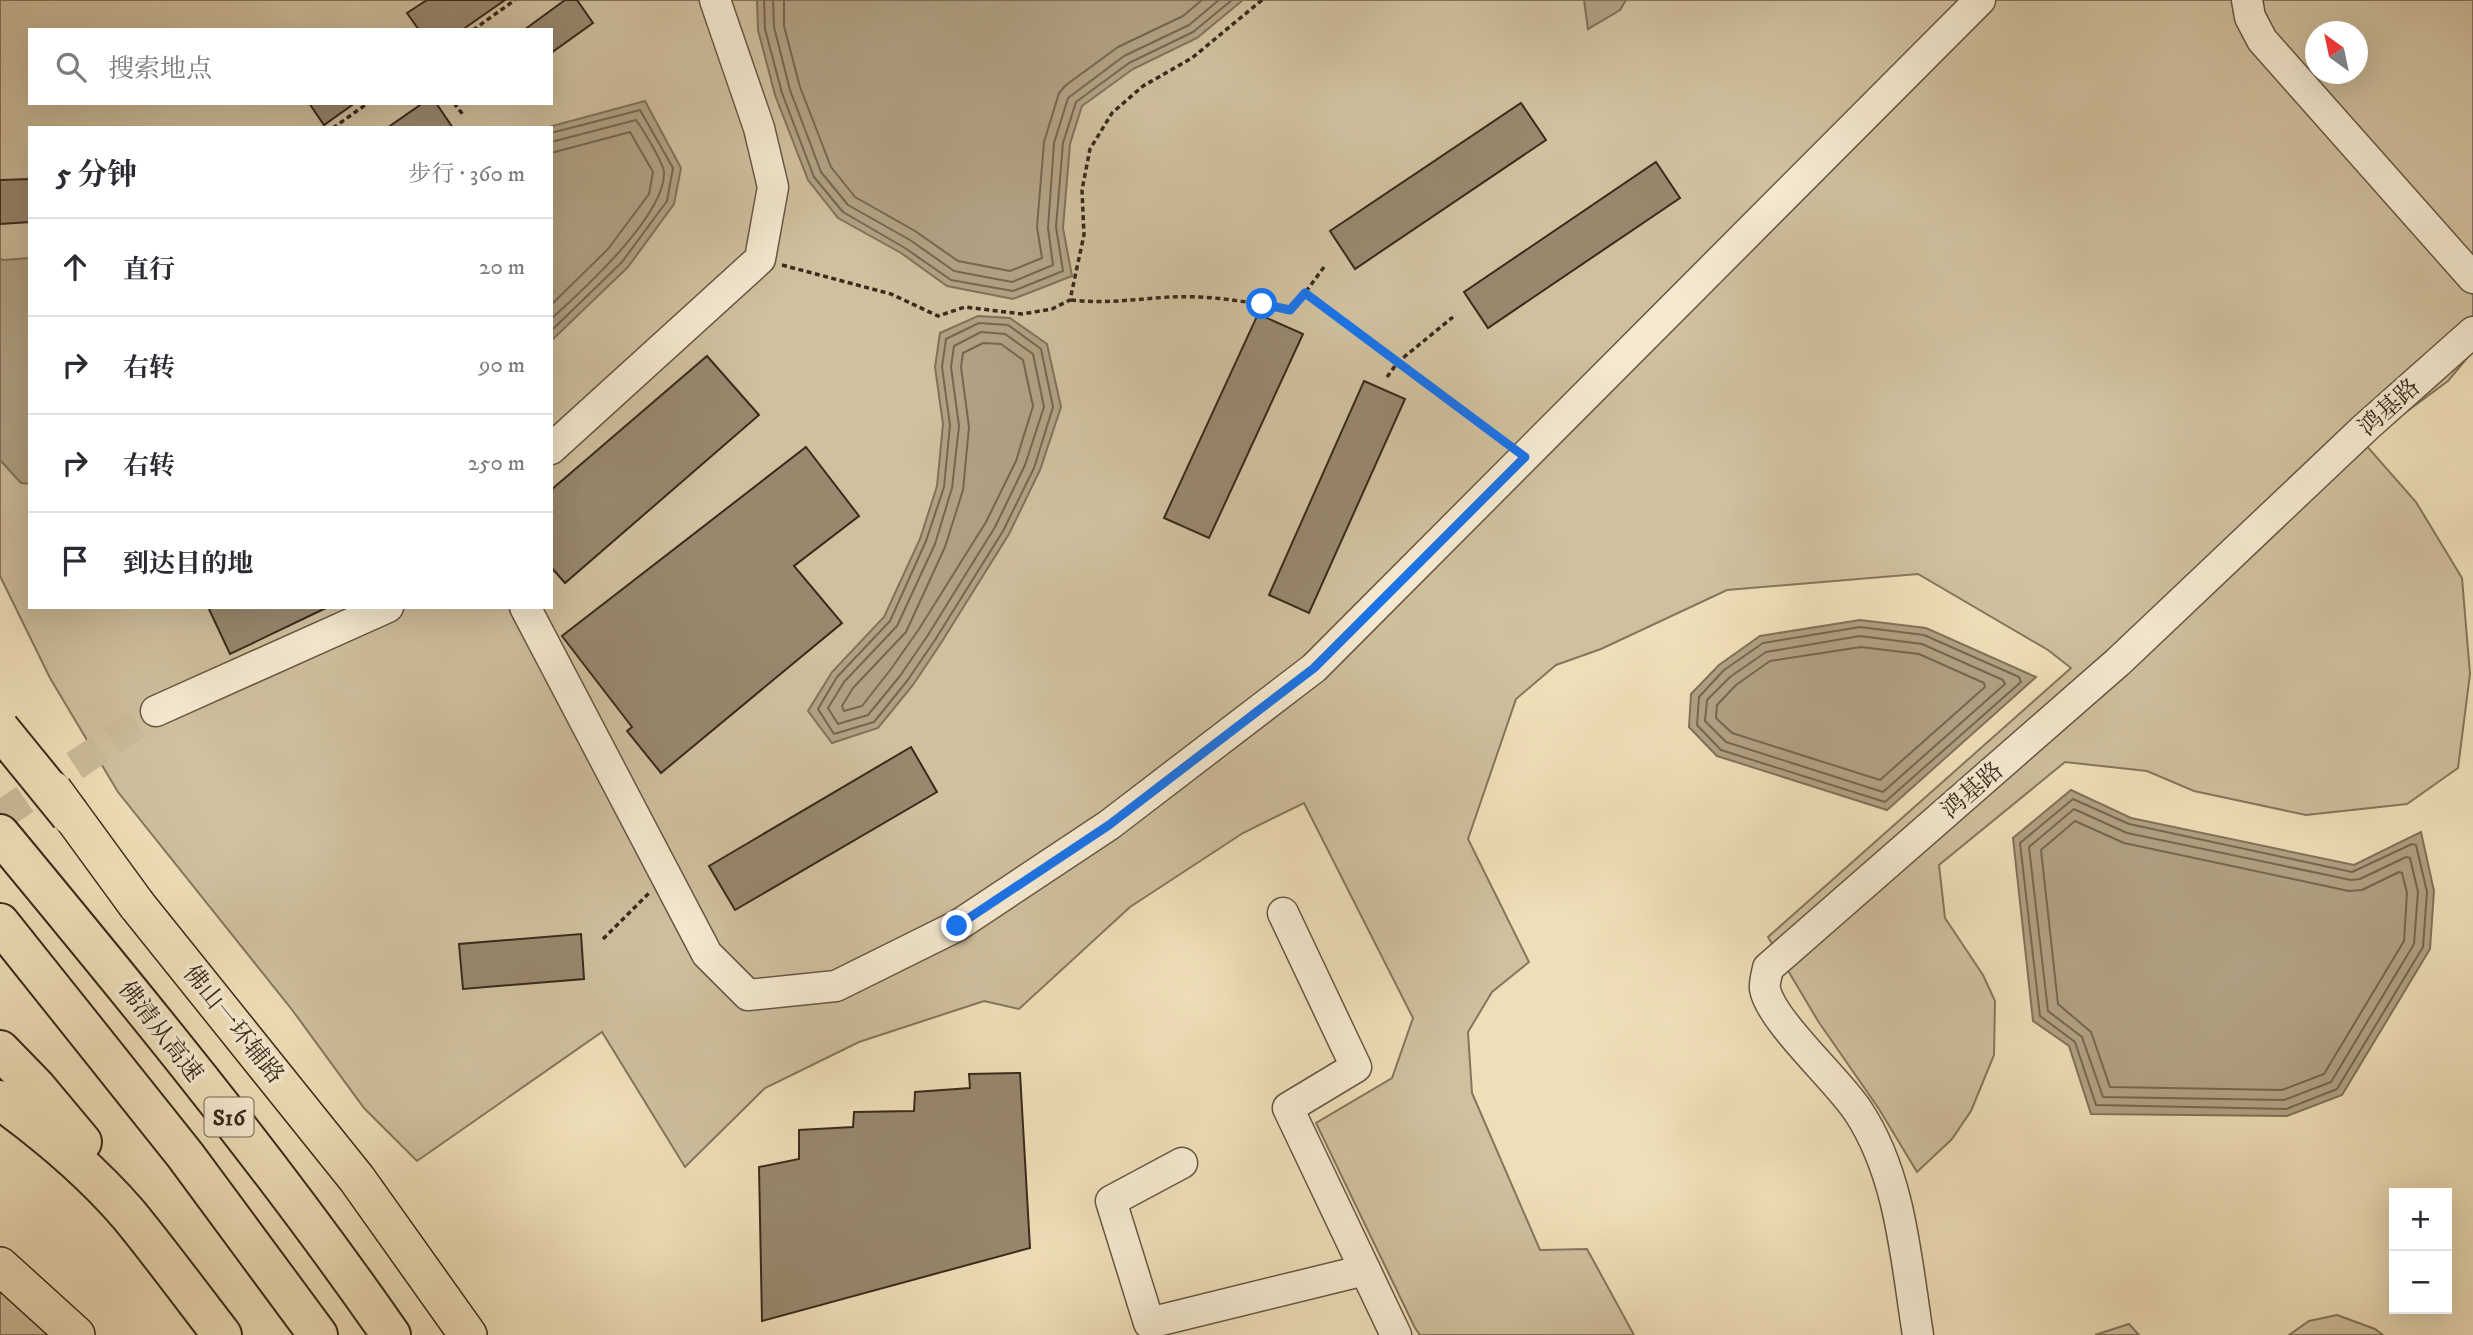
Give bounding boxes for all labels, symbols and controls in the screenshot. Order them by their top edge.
north arrow [2305,21,2368,84]
search box [28,28,553,105]
icon: search [52,48,90,86]
text: 搜索地点 [108,53,212,86]
text: 5 分钟 [56,157,137,194]
text: 步行 · 360 m [408,160,525,189]
icon: ahead [56,248,94,286]
text: 20 m [479,253,525,282]
text: 直行 [123,254,175,287]
route start [1246,288,1277,319]
icon: right [56,346,94,384]
text: 90 m [479,351,525,380]
text: 右转 [123,352,175,385]
street label: 鸿基路 [2353,373,2426,443]
icon: right [56,444,94,482]
text: 250 m [468,449,525,478]
text: 右转 [123,450,175,483]
icon: arrive [56,542,94,580]
text: 到达目的地 [123,548,253,581]
street label: 鸿基路 [1936,756,2010,826]
route end [941,910,972,941]
street label: 佛山一环辅路 [176,959,290,1090]
street label: 佛清从高速 [111,975,209,1088]
road number: S16 [204,1098,254,1136]
map controls [2389,1188,2452,1314]
button: + [2389,1188,2452,1251]
button: − [2389,1251,2452,1314]

